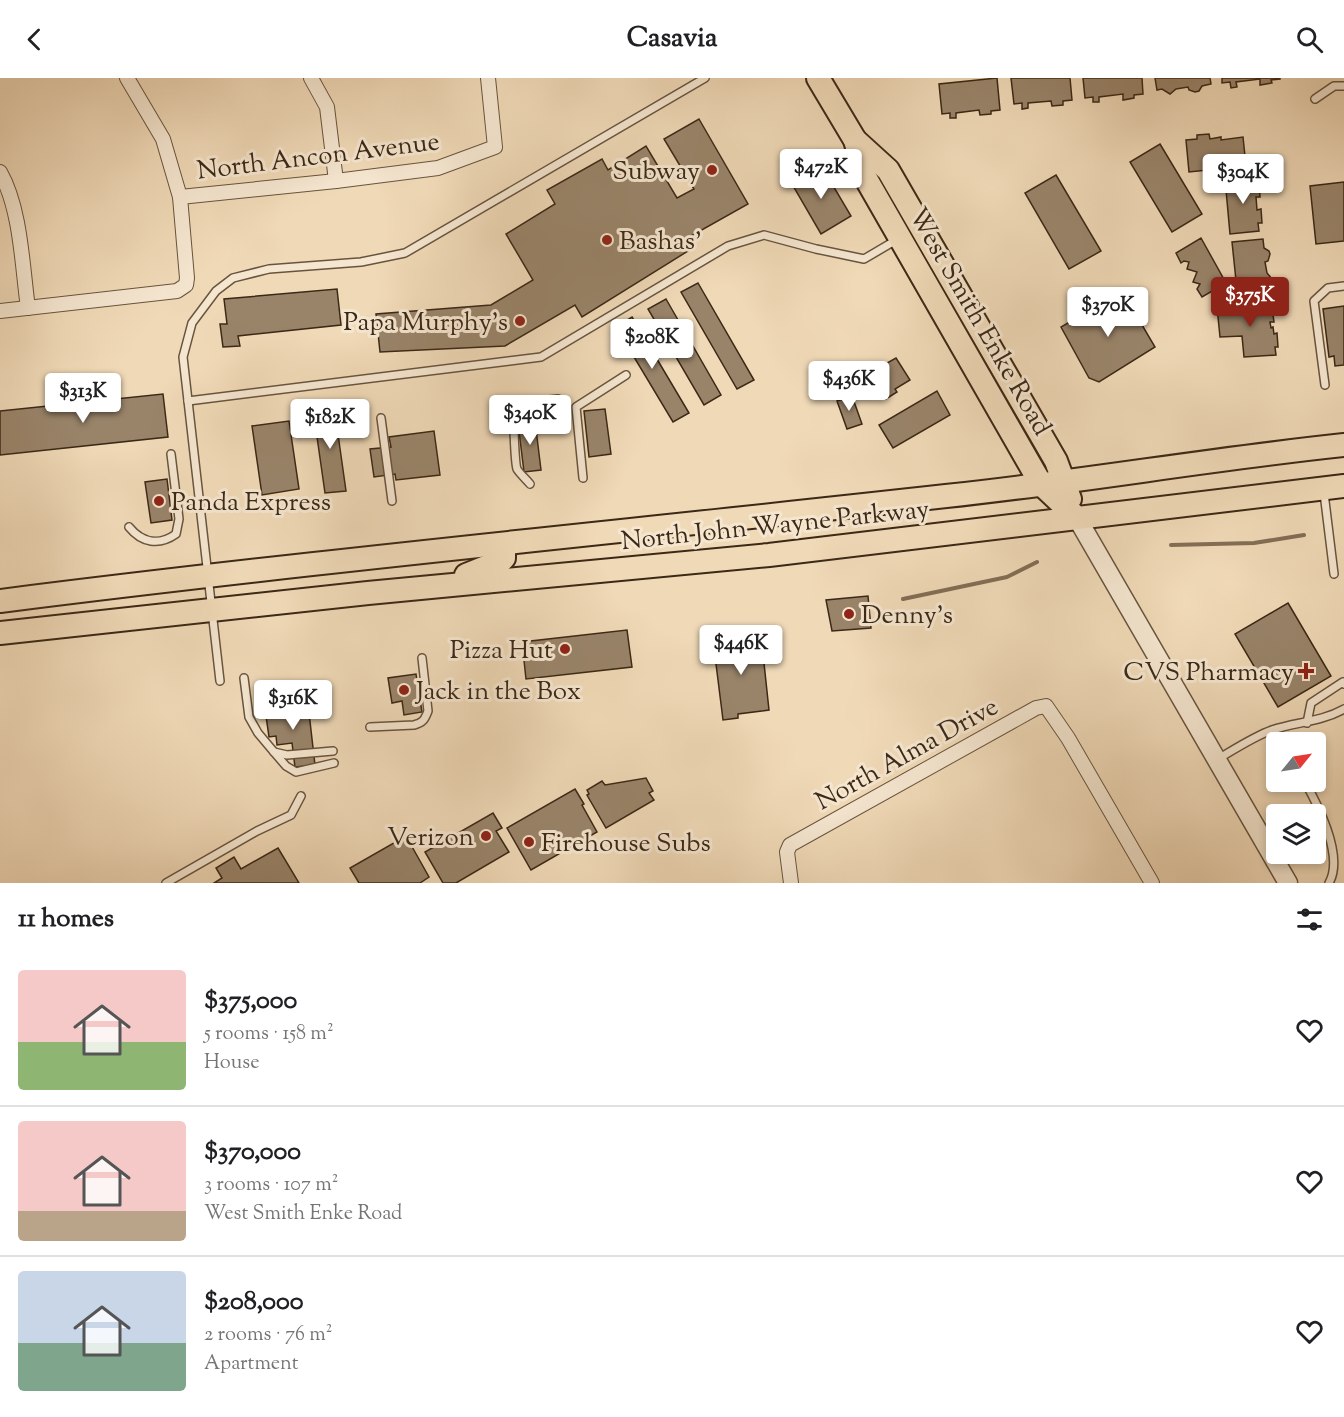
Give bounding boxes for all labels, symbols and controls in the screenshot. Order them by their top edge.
text: Casavia [627,20,717,59]
icon: back [18,23,51,56]
icon: search [1293,23,1326,56]
street label: North Ancon Avenue [195,124,442,191]
pin: $472K [779,149,863,200]
place label: Subway [612,154,700,191]
text: $472K [794,154,848,183]
pin: $304K [1201,154,1285,205]
text: $304K [1217,159,1269,188]
marker: Subway [705,163,719,177]
street label: West Smith Enke Road [898,201,1059,443]
place label: Bashas' [619,224,702,261]
marker: Bashas' [600,233,614,247]
pin: $375K [1208,277,1292,328]
text: $375K [1225,282,1275,311]
pin: $370K [1066,287,1150,338]
text: $370K [1081,292,1135,321]
place label: Papa Murphy's [343,305,508,342]
marker: Papa Murphy's [513,314,527,328]
pin: $208K [610,319,694,370]
text: $208K [624,324,680,353]
pin: $436K [807,361,891,412]
text: $436K [822,366,876,395]
pin: $313K [41,373,125,424]
text: $313K [59,378,107,407]
pin: $340K [488,395,572,446]
pin: $182K [288,399,372,450]
text: $340K [503,400,557,429]
text: $182K [304,404,356,433]
place label: Panda Express [171,485,331,522]
street label: North John Wayne Parkway [619,492,931,561]
marker: Panda Express [152,494,166,508]
place label: Denny's [861,598,953,635]
marker: Denny's [842,607,856,621]
pin: $446K [699,625,783,676]
text: $446K [713,630,769,659]
place label: Pizza Hut [450,633,553,670]
marker: Pizza Hut [558,642,572,656]
place label: CVS Pharmacy [1123,655,1294,692]
marker: CVS Pharmacy [1299,664,1313,678]
place label: Jack in the Box [414,674,581,711]
pin: $316K [251,680,335,731]
marker: Jack in the Box [397,683,411,697]
text: $316K [268,685,318,714]
street label: North Alma Drive [809,690,1005,821]
north arrow [1266,732,1326,792]
map controls [1266,732,1326,864]
button: layers [1266,804,1326,864]
place label: Verizon [387,820,474,857]
place label: Firehouse Subs [541,826,711,863]
marker: Verizon [479,829,493,843]
marker: Firehouse Subs [522,835,536,849]
text: 11 homes [18,901,114,938]
icon: filters [1293,903,1326,936]
text: $375,000 [204,983,297,1020]
icon: home [66,994,138,1066]
icon: heart [1293,1014,1326,1047]
text: 5 rooms · 158 m² [204,1020,334,1049]
text: House [204,1049,259,1078]
text: $370,000 [204,1134,301,1171]
icon: home [66,1145,138,1217]
icon: heart [1293,1165,1326,1198]
text: 3 rooms · 107 m² [204,1171,338,1200]
text: West Smith Enke Road [204,1200,402,1229]
text: $208,000 [204,1284,304,1321]
icon: home [66,1295,138,1367]
icon: heart [1293,1315,1326,1348]
text: 2 rooms · 76 m² [204,1321,332,1350]
text: Apartment [204,1350,299,1379]

